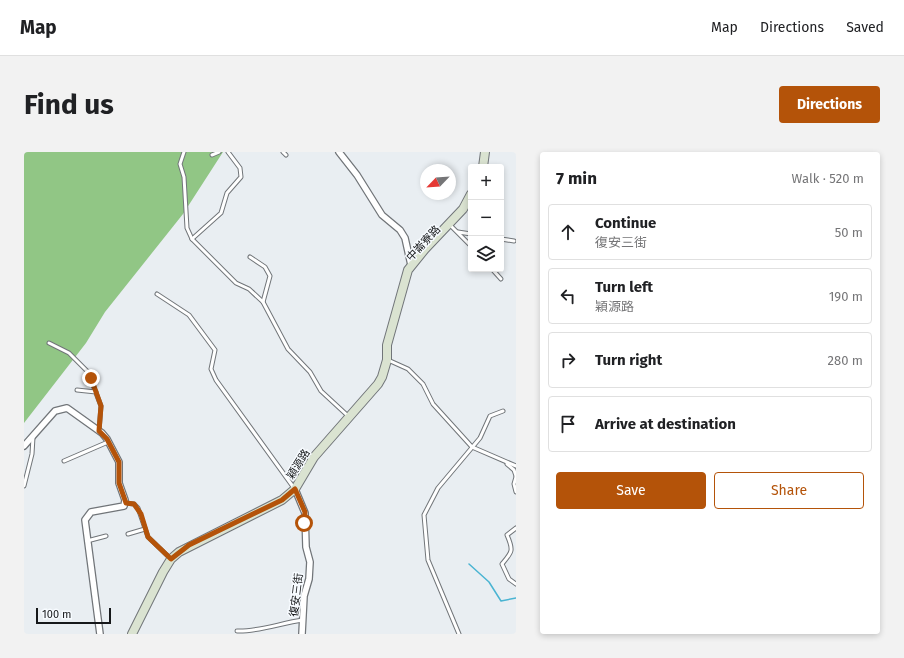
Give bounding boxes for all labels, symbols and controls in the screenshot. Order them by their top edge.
text: Map [20,16,57,39]
text: Map [711,19,738,36]
text: Directions [760,19,824,36]
text: Saved [846,19,884,36]
button: Directions [779,86,880,123]
text: Find us [24,88,114,121]
north arrow [420,164,456,200]
map controls [468,164,504,272]
button: + [468,164,504,200]
text: 7 min [556,168,597,189]
text: Walk · 520 m [792,171,864,186]
button: − [468,200,504,236]
text: Continue [595,214,656,232]
icon: ahead [557,221,579,243]
street label: 中崙寮路 [404,223,443,264]
text: 50 m [835,225,863,240]
text: 復安三街 [595,235,647,250]
button: layers [468,236,504,272]
text: Turn left [595,278,653,296]
icon: left [557,285,579,307]
text: 190 m [829,289,863,304]
text: 穎源路 [595,299,634,314]
icon: right [557,349,579,371]
text: Turn right [595,351,662,369]
text: 280 m [828,353,863,368]
route end [82,369,100,387]
icon: arrive [557,413,579,435]
text: Arrive at destination [595,415,736,433]
street label: 穎源路 [284,447,313,482]
button: Save [556,472,706,509]
button: Share [714,472,864,509]
route start [295,514,313,532]
street label: 復安三街 [287,572,306,618]
scale bar [36,606,111,625]
text: 100 m [42,608,71,621]

